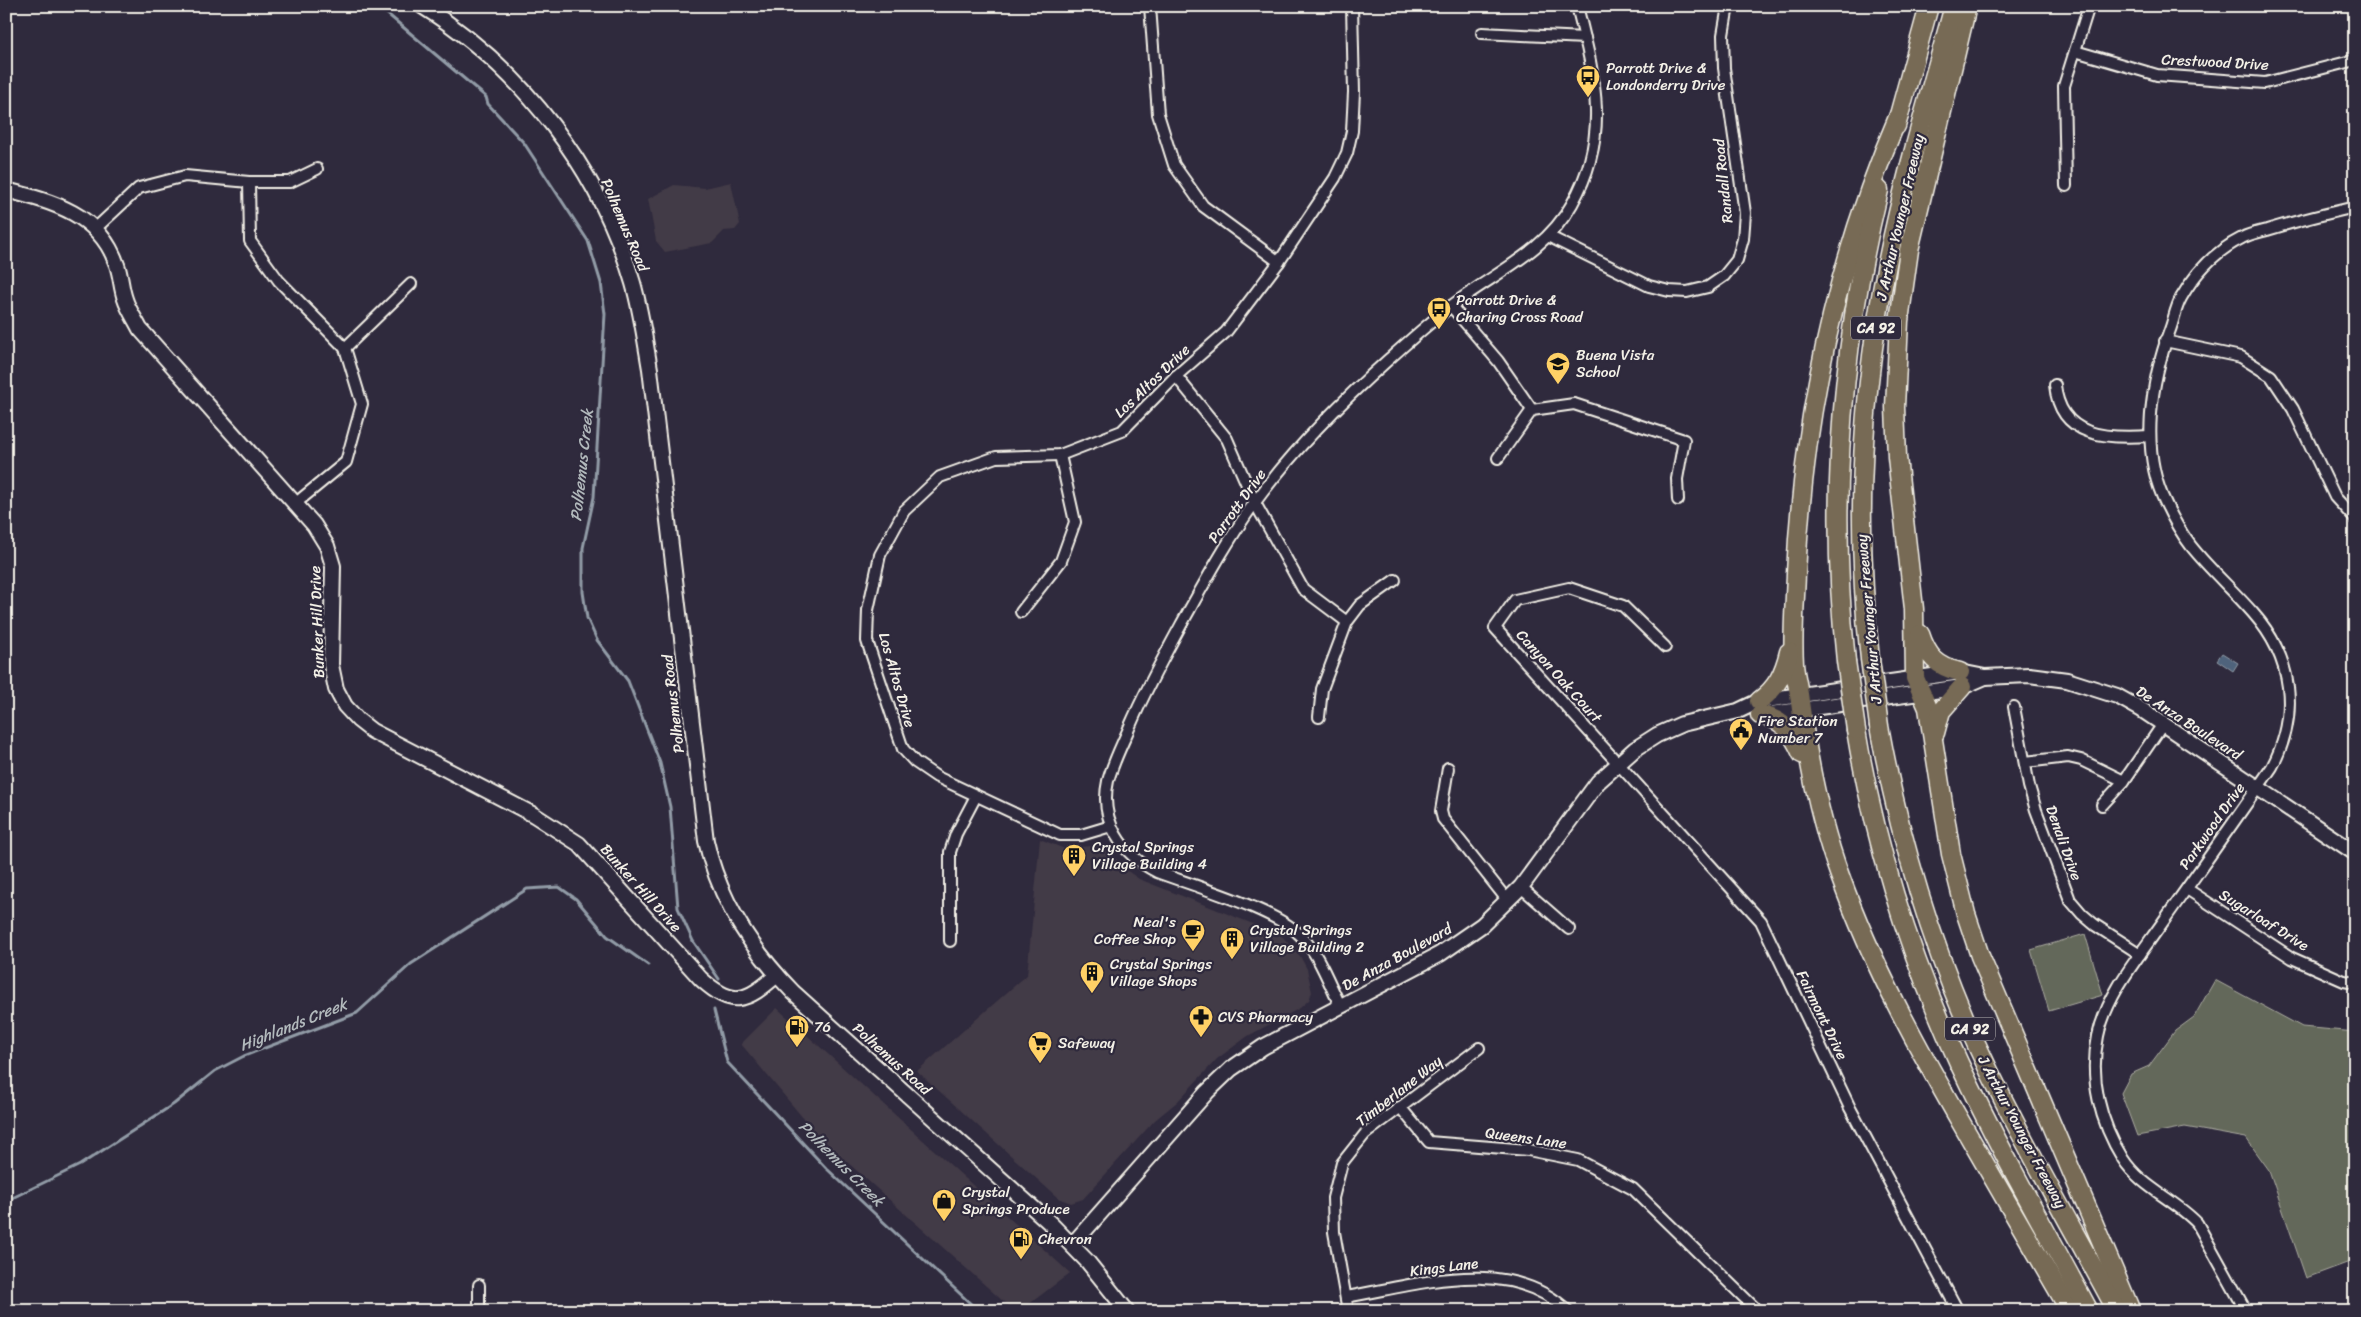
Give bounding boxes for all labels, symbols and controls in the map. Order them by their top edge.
street label: Crestwood Drive [2161,46,2270,78]
place label: Parrott Drive & Londonderry Drive [1606,55,1726,98]
bus stop icon: Parrott Drive & Londonderry Drive [1575,64,1601,98]
street label: J Arthur Younger Freeway [1868,131,1932,304]
street label: Randall Road [1706,137,1740,224]
street label: Polhemus Road [594,174,657,277]
place label: Parrott Drive & Charing Cross Road [1456,287,1584,330]
bus stop icon: Parrott Drive & Charing Cross Road [1426,296,1452,330]
road number: CA 92 [1851,316,1901,339]
street label: Los Altos Drive [1108,337,1196,424]
place label: Buena Vista School [1576,342,1655,385]
school or university icon: Buena Vista School [1545,351,1571,385]
water label: Polhemus Creek [561,406,602,523]
street label: Parrott Drive [1201,463,1273,549]
street label: J Arthur Younger Freeway [1849,533,1889,706]
street label: Bunker Hill Drive [302,565,332,679]
street label: Canyon Oak Court [1510,623,1609,730]
street label: Los Altos Drive [871,629,923,731]
street label: Polhemus Road [654,652,692,755]
street label: De Anza Boulevard [2131,679,2248,768]
place label: Fire Station Number 7 [1758,708,1837,751]
public building icon: Fire Station Number 7 [1728,717,1754,751]
street label: Parkwood Drive [2172,777,2252,875]
street label: Denali Drive [2038,802,2090,885]
place label: Crystal Springs Village Building 4 [1092,834,1207,877]
street label: Bunker Hill Drive [594,838,688,939]
building icon: Crystal Springs Village Building 4 [1061,843,1087,877]
street label: Sugarloaf Drive [2214,882,2314,958]
place label: Neal's Coffee Shop [1094,909,1176,952]
street label: De Anza Boulevard [1337,915,1458,998]
place label: Crystal Springs Village Building 2 [1250,917,1364,960]
cafe icon: Neal's Coffee Shop [1180,918,1206,952]
building icon: Crystal Springs Village Building 2 [1219,926,1245,960]
place label: Crystal Springs Village Shops [1110,951,1212,994]
building icon: Crystal Springs Village Shops [1079,960,1105,994]
street label: Fairmont Drive [1789,965,1855,1065]
water label: Highlands Creek [235,989,354,1059]
pharmacy icon: CVS Pharmacy [1188,1004,1214,1038]
place label: CVS Pharmacy [1218,1004,1313,1030]
fuel station icon: 76 [784,1014,810,1048]
place label: 76 [814,1014,831,1040]
street label: Polhemus Road [846,1016,938,1103]
road number: CA 92 [1945,1018,1995,1040]
supermarket icon: Safeway [1027,1030,1053,1064]
place label: Safeway [1058,1030,1115,1056]
street label: Timberlane Way [1350,1049,1448,1133]
street label: J Arthur Younger Freeway [1970,1050,2073,1213]
water label: Polhemus Creek [791,1113,893,1215]
street label: Queens Lane [1484,1119,1569,1157]
place label: Crystal Springs Produce [962,1179,1070,1222]
shop icon: Crystal Springs Produce [931,1188,957,1222]
fuel station icon: Chevron [1008,1226,1034,1260]
place label: Chevron [1038,1226,1092,1252]
street label: Kings Lane [1408,1250,1480,1284]

